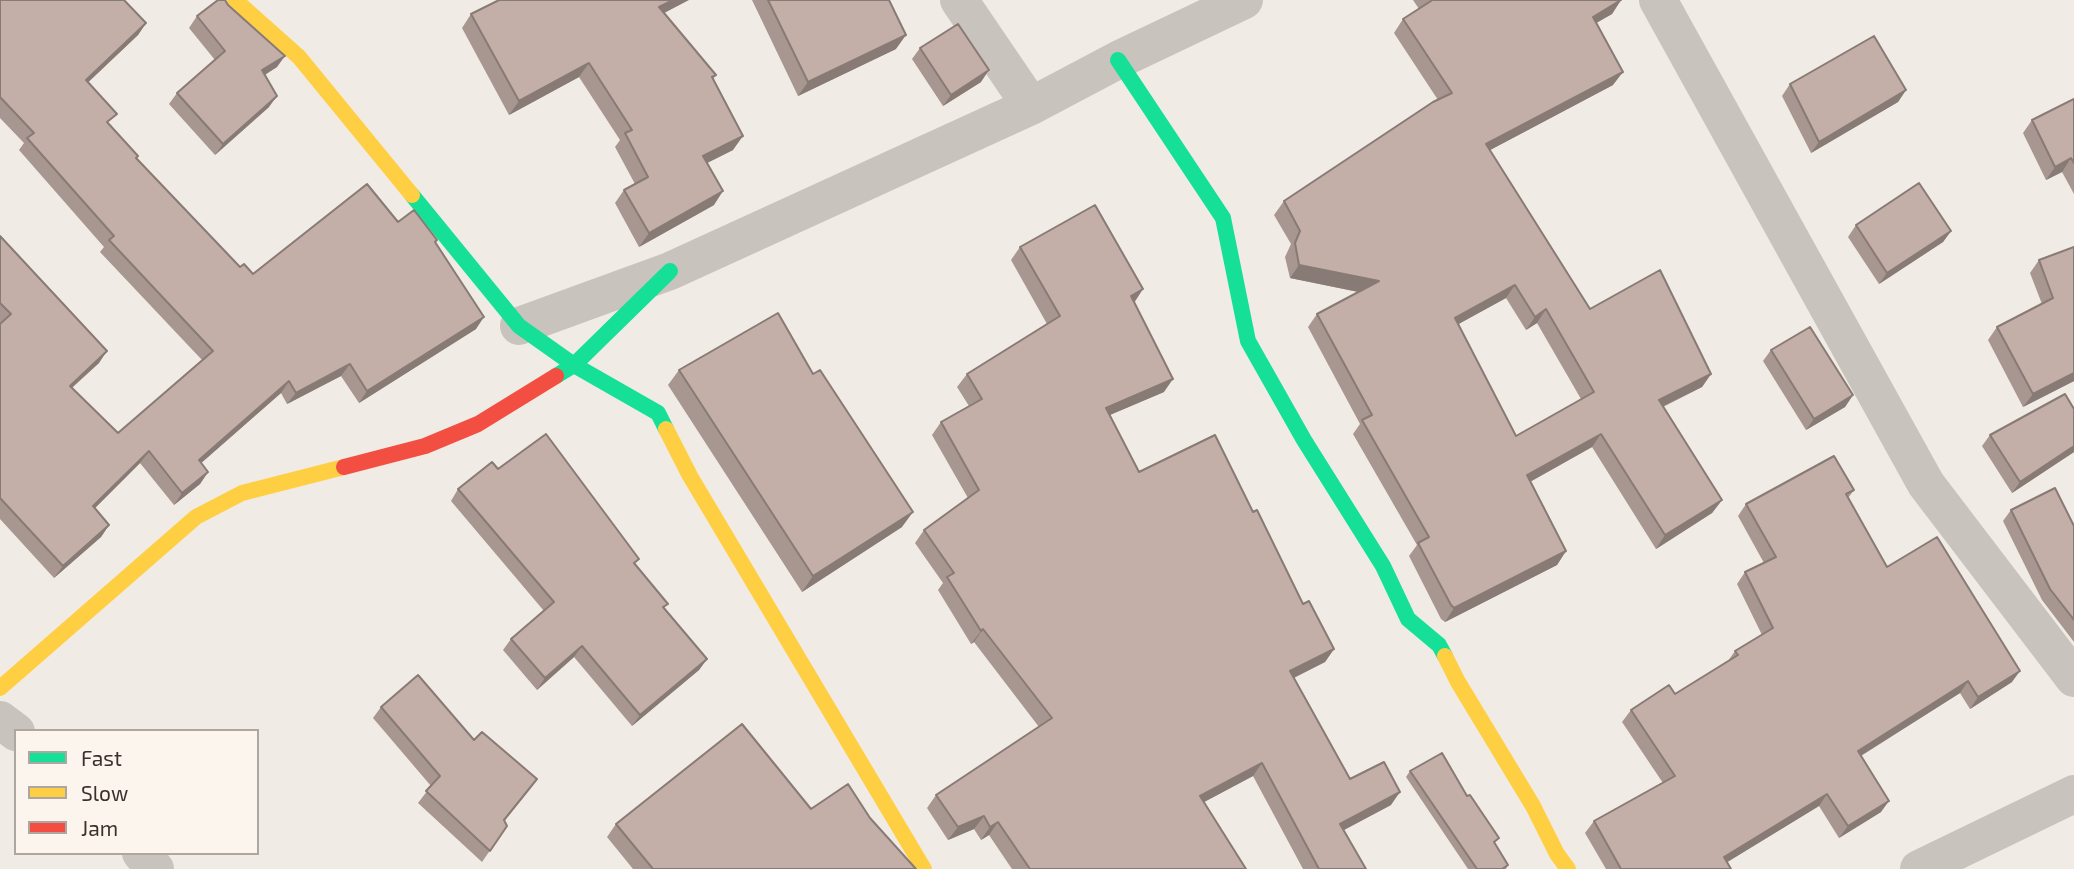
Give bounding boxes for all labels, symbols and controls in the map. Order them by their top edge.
legend [14,729,259,855]
text: Fast [81,745,122,770]
text: Slow [81,780,128,805]
text: Jam [81,815,118,840]

